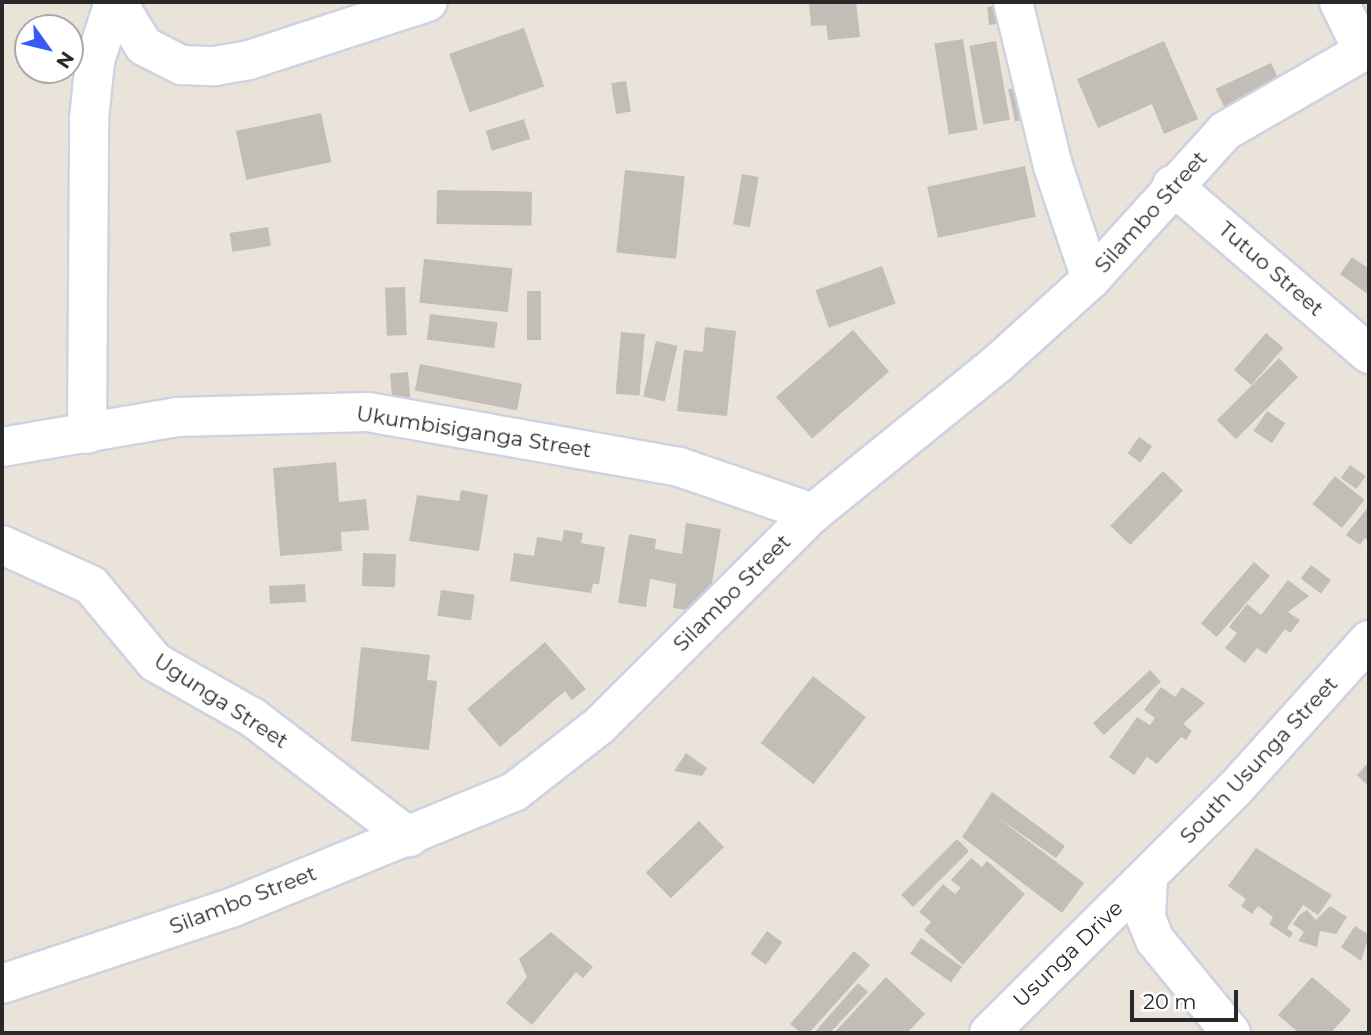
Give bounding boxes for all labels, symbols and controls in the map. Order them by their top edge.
north arrow [14,14,84,84]
text: N [51,47,79,73]
street label: Silambo Street [1090,146,1212,278]
street label: Tutuo Street [1213,217,1329,321]
street label: Ukumbisiganga Street [355,401,593,463]
street label: Silambo Street [668,529,796,657]
street label: Ugunga Street [149,648,293,754]
street label: South Usunga Street [1175,671,1343,849]
street label: Silambo Street [166,860,320,940]
street label: Usunga Drive [1008,895,1128,1013]
scale bar [1133,976,1242,1020]
text: 20 m [1143,989,1197,1014]

